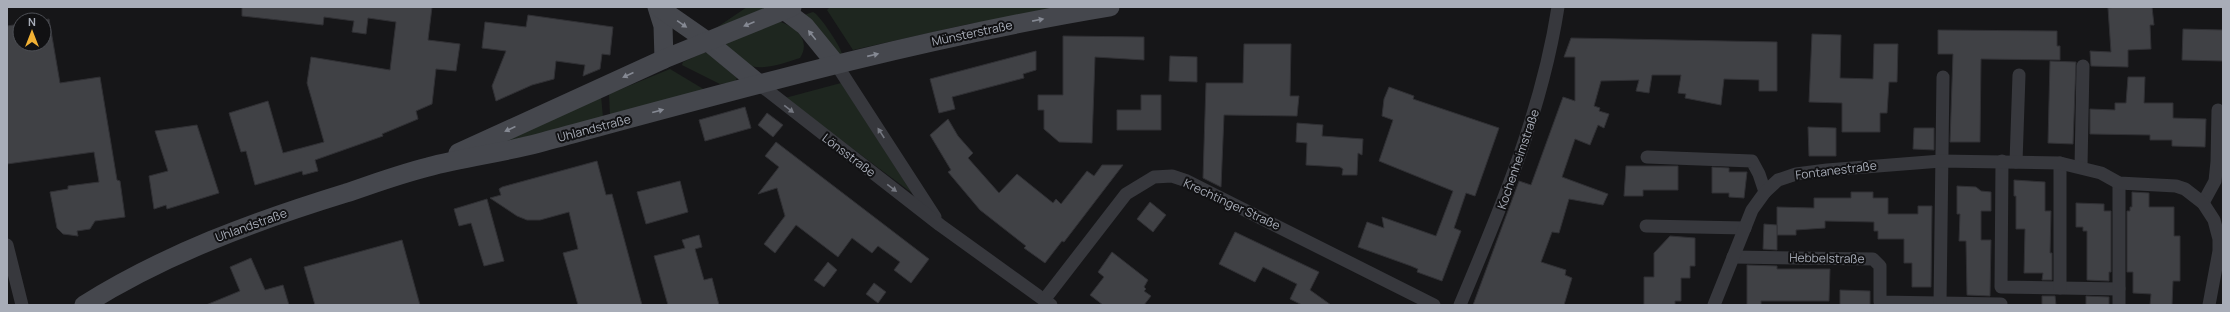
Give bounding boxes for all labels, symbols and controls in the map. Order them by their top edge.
north arrow [12,12,52,52]
text: N [28,14,36,29]
street label: Münsterstraße [930,16,1014,50]
one-way arrow [1032,16,1044,22]
one-way arrow [677,20,688,28]
one-way arrow [743,21,754,27]
one-way arrow [808,29,816,40]
one-way arrow [868,52,880,58]
one-way arrow [622,72,634,78]
one-way arrow [783,104,794,113]
one-way arrow [652,107,665,113]
street label: Kochenheimstraße [1493,107,1543,211]
street label: Uhlandstraße [555,110,633,146]
one-way arrow [504,126,515,132]
one-way arrow [878,127,885,139]
street label: Lönsstraße [819,129,879,181]
street label: Fontanestraße [1794,157,1878,183]
street label: Krechtinger Straße [1181,174,1283,234]
one-way arrow [886,183,897,192]
street label: Uhlandstraße [213,204,289,246]
street label: Hebbelstraße [1789,249,1865,267]

